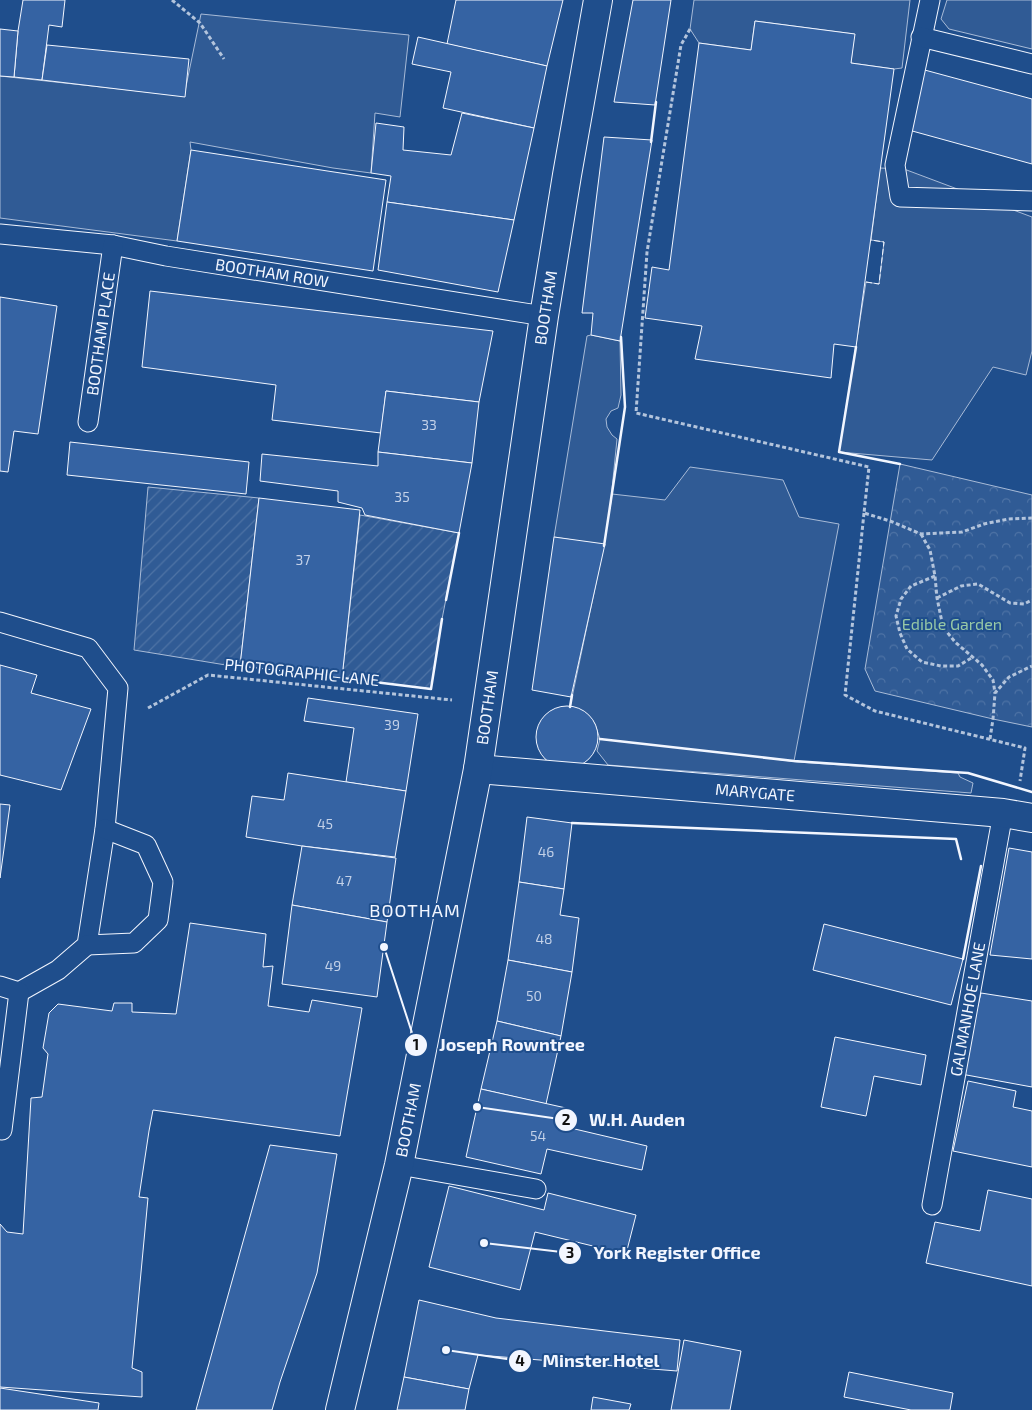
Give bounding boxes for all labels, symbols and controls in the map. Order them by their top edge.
street label: BOOTHAM ROW [214,254,330,291]
street label: BOOTHAM [530,269,560,346]
street label: BOOTHAM PLACE [82,271,118,397]
house number: 33 [421,416,437,433]
house number: 35 [394,488,410,505]
house number: 37 [296,551,310,568]
park label: Edible Garden [902,614,1002,633]
street label: PHOTOGRAPHIC LANE [224,654,380,689]
street label: BOOTHAM [472,669,501,746]
house number: 39 [384,716,400,733]
street label: MARYGATE [714,779,796,805]
house number: 45 [317,815,333,832]
house number: 46 [538,843,554,860]
house number: 47 [336,872,352,889]
district label: BOOTHAM [369,899,461,921]
house number: 48 [535,930,553,947]
street label: GALMANHOE LANE [946,941,988,1078]
house number: 49 [325,957,341,974]
house number: 50 [526,987,542,1004]
callout: Joseph Rowntree [404,1028,595,1061]
text: Joseph Rowntree [439,1033,585,1055]
text: 1 [413,1035,419,1053]
street label: BOOTHAM [391,1081,424,1158]
callout: W.H. Auden [553,1103,695,1136]
text: W.H. Auden [589,1108,685,1130]
text: 2 [562,1110,571,1128]
house number: 54 [530,1127,546,1144]
callout: York Register Office [558,1236,770,1269]
text: York Register Office [593,1241,761,1263]
text: 3 [566,1243,574,1261]
callout: Minster Hotel [507,1345,670,1378]
text: Minster Hotel [542,1349,660,1371]
text: 4 [515,1351,525,1369]

